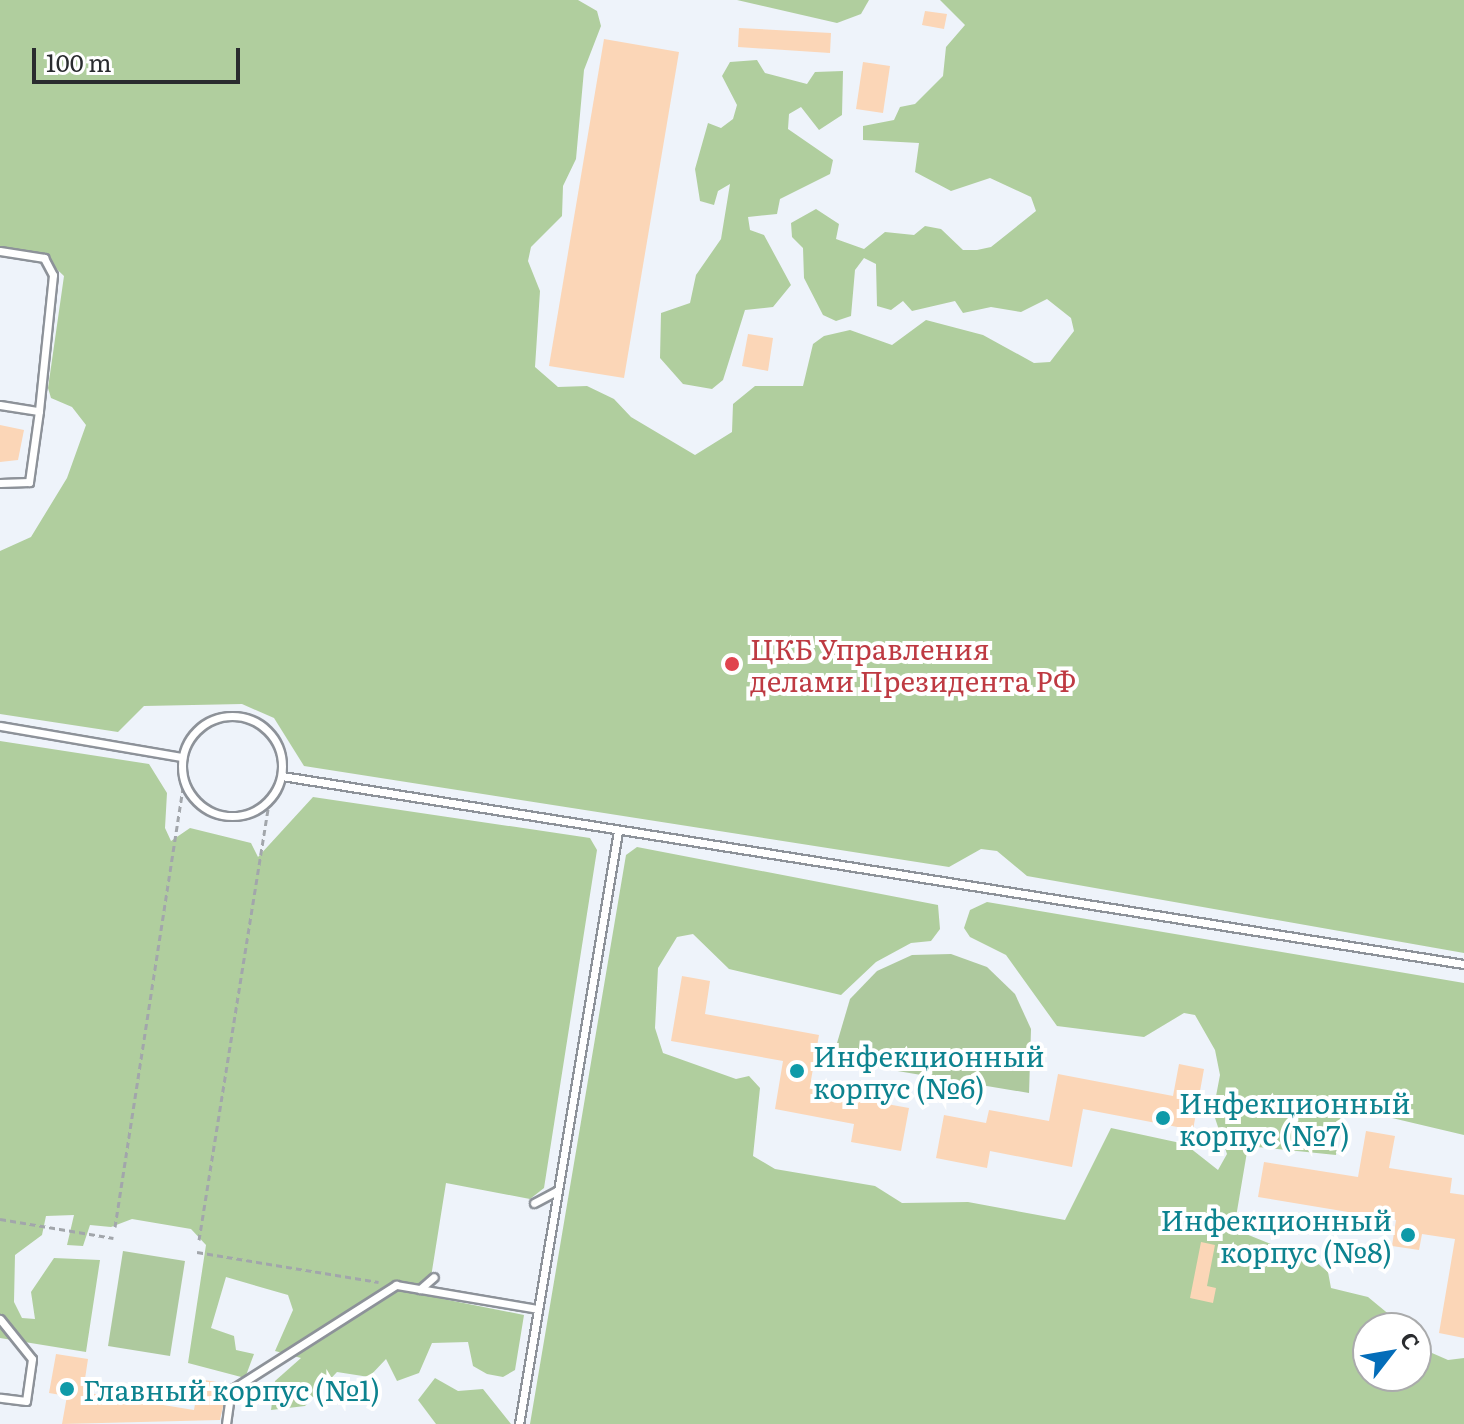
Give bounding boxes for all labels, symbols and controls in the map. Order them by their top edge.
scale bar [36,32,244,82]
text: 100 m [46,44,112,79]
place label: ЦКБ Управления делами Президента РФ [750,631,1076,697]
marker: ЦКБ Управления делами Президента РФ [721,653,743,675]
place label: Инфекционный корпус (№6) [813,1038,1044,1104]
marker: Инфекционный корпус (№6) [788,1062,806,1080]
place label: Инфекционный корпус (№7) [1179,1085,1410,1151]
marker: Инфекционный корпус (№7) [1154,1109,1172,1127]
place label: Инфекционный корпус (№8) [1161,1202,1392,1268]
marker: Инфекционный корпус (№8) [1399,1226,1417,1244]
north arrow [1352,1312,1432,1392]
text: С [1393,1325,1429,1356]
place label: Главный корпус (№1) [83,1372,380,1406]
marker: Главный корпус (№1) [58,1380,76,1398]

